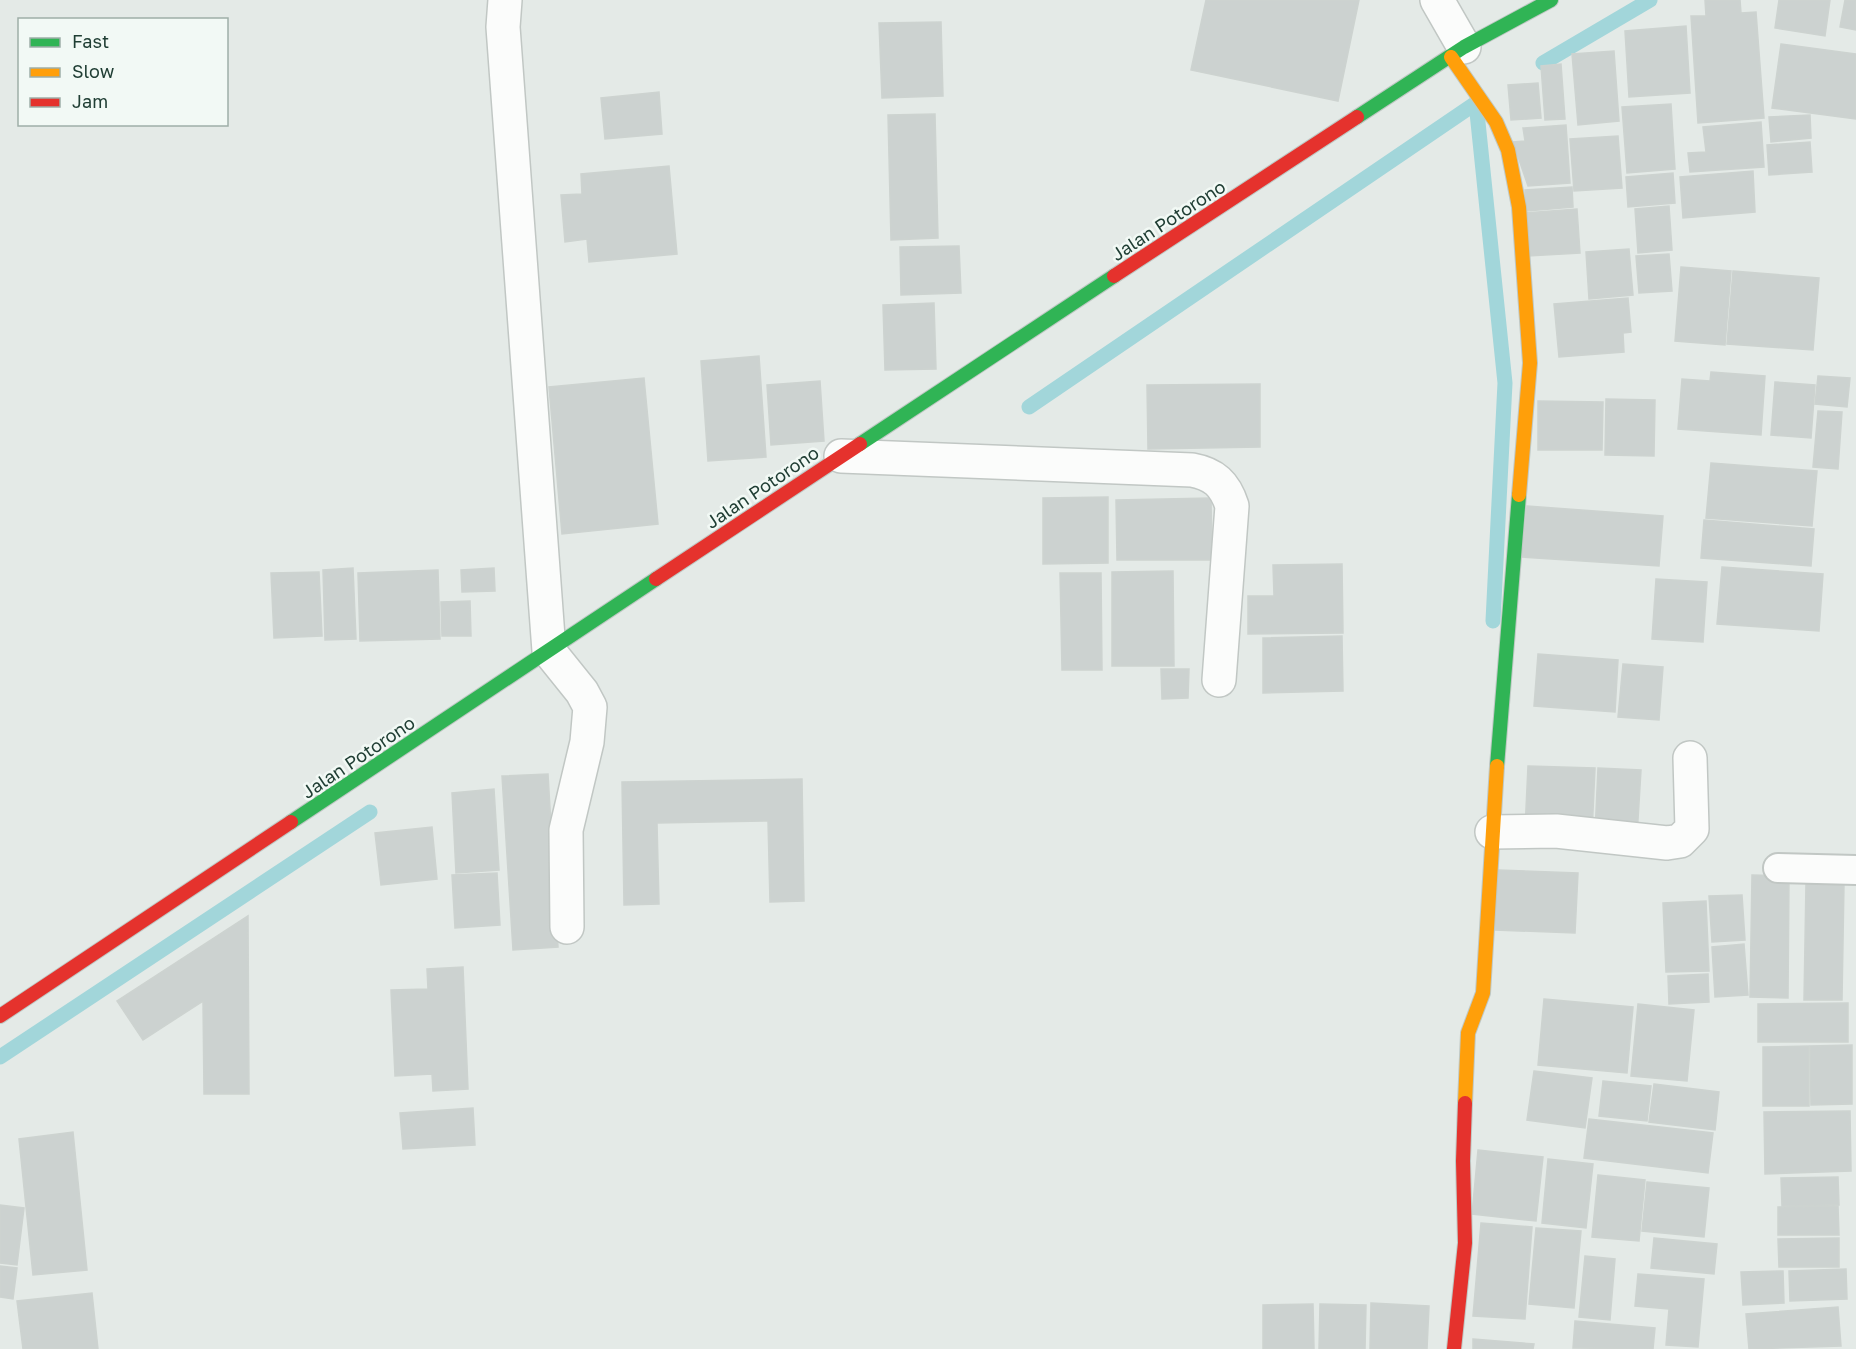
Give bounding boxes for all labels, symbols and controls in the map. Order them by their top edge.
legend [18,18,228,126]
text: Fast [72,30,109,52]
text: Slow [72,60,115,82]
text: Jam [72,90,108,112]
street label: Jalan Potorono [1107,175,1229,265]
street label: Jalan Potorono [701,441,823,533]
street label: Jalan Potorono [297,711,419,803]

